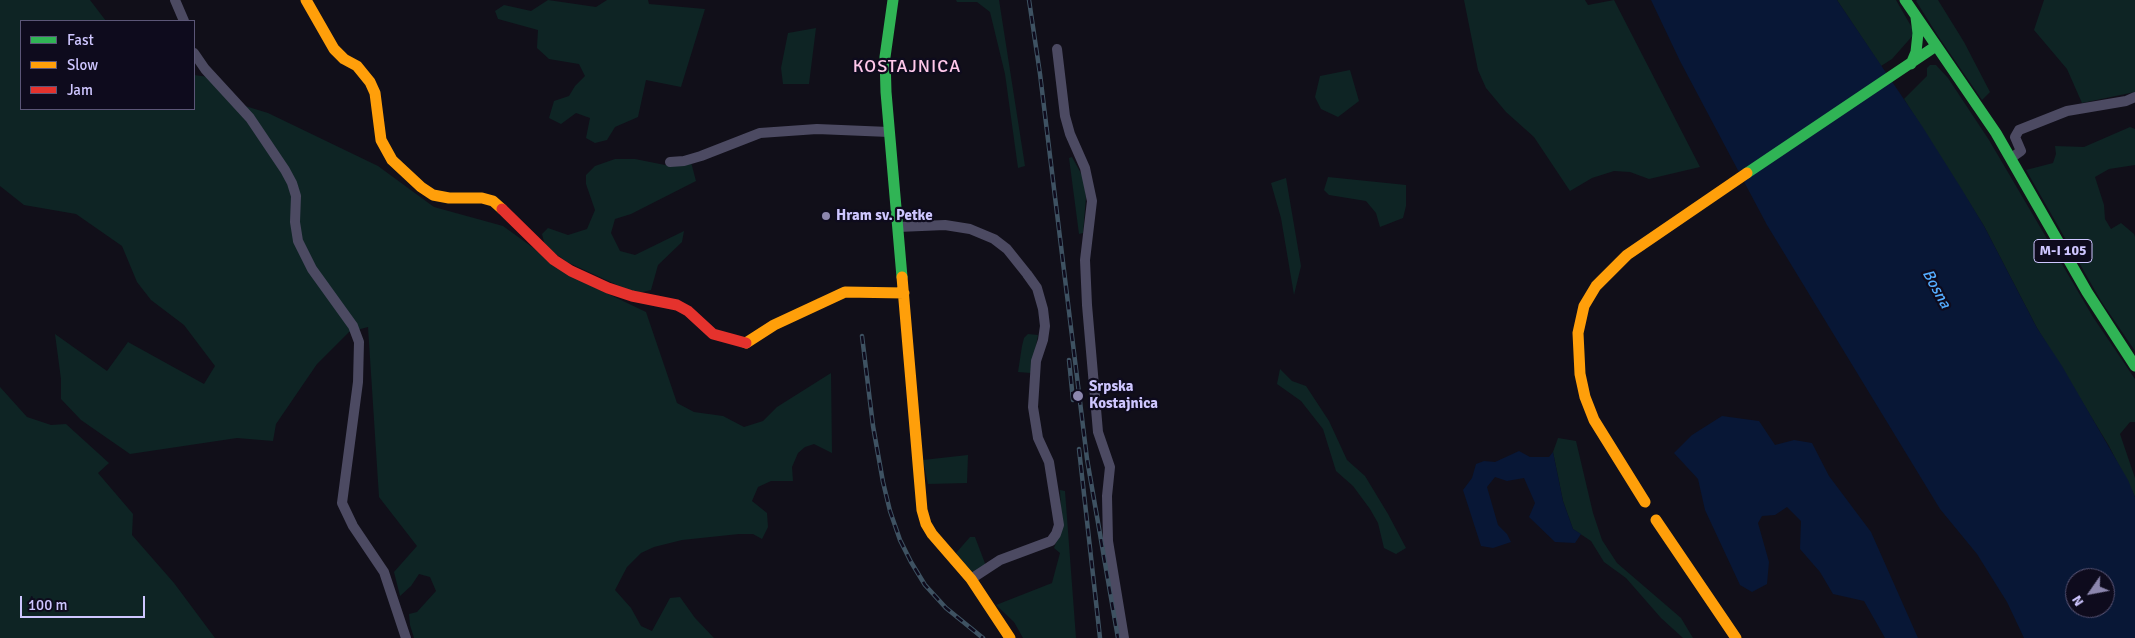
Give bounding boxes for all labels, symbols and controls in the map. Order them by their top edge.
legend [20,20,195,110]
text: Fast [67,31,94,49]
text: Slow [67,56,98,74]
district label: KOSTAJNICA [852,56,962,78]
text: Jam [67,81,93,99]
place label: Hram sv. Petke [836,207,933,225]
marker: Hram sv. Petke [820,210,832,222]
road number: M-I 105 [2034,240,2092,262]
water label: Bosna [1917,266,1955,312]
place label: Srpska Kostajnica [1089,378,1158,413]
marker: Srpska Kostajnica [1071,389,1085,403]
north arrow [2065,568,2115,618]
scale bar [22,586,148,618]
text: N [2068,592,2088,610]
text: 100 m [28,596,68,614]

